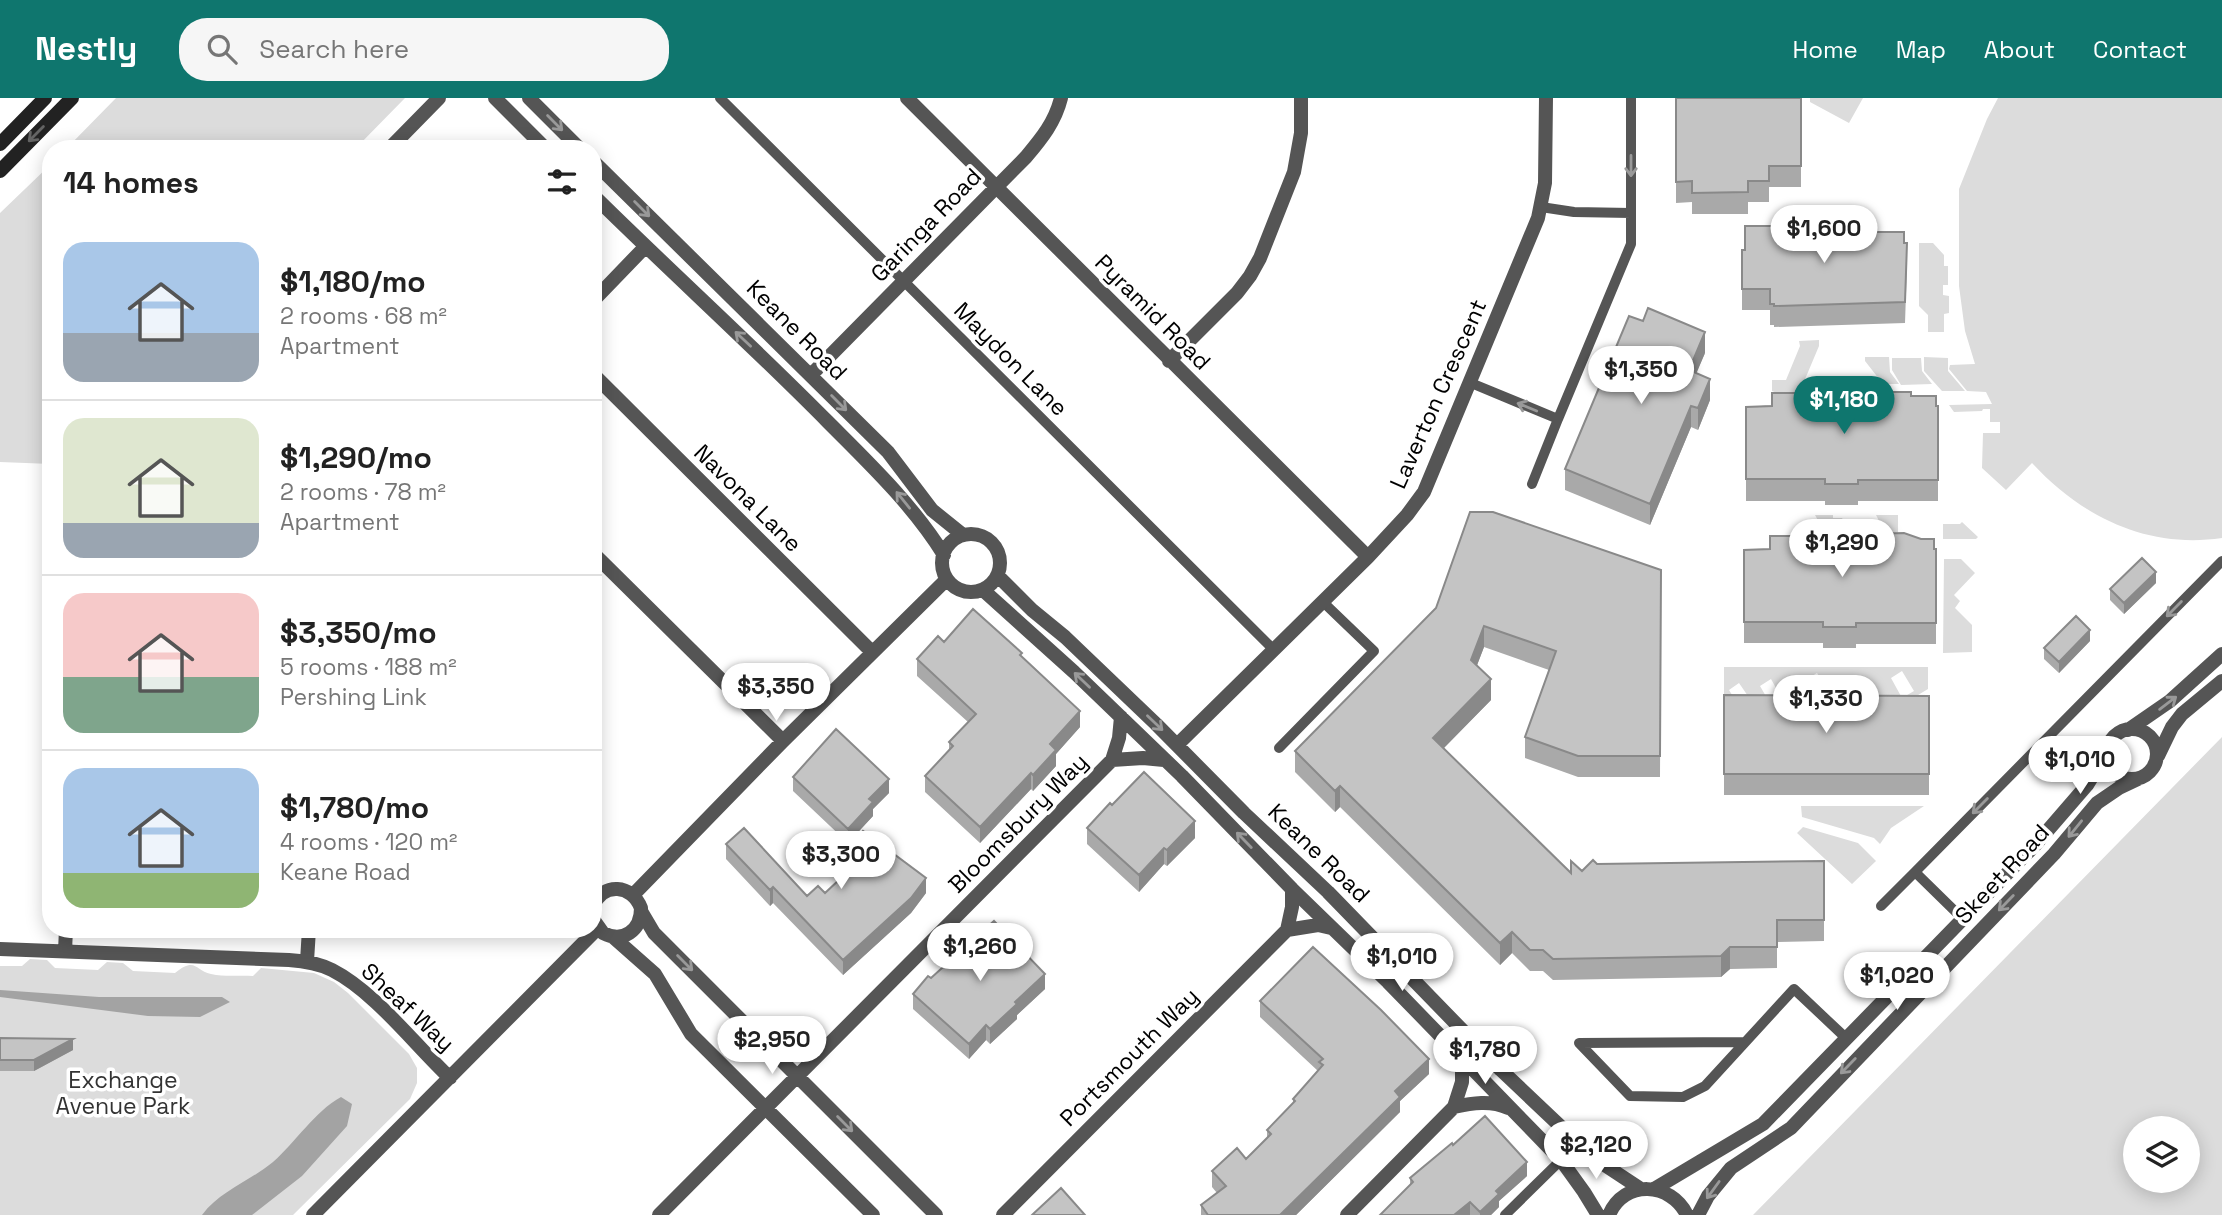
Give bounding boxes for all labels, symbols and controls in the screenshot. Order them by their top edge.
search box [179,18,669,81]
text: Nestly [35,28,137,70]
icon: search [203,30,241,68]
text: Search here [259,32,409,66]
text: Home [1792,34,1858,65]
text: Map [1896,34,1946,65]
text: About [1984,34,2055,65]
text: Contact [2093,34,2187,65]
one-way arrow [546,115,563,132]
one-way arrow [28,126,45,143]
one-way arrow [1624,154,1638,177]
street label: Garinga Road [864,162,988,288]
text: 14 homes [63,163,199,202]
icon: filters [543,163,581,201]
one-way arrow [633,201,650,218]
pin: $1,600 [1767,206,1881,265]
text: $1,600 [1787,213,1861,243]
street label: Pyramid Road [1089,248,1217,376]
text: $1,180/mo [280,262,426,301]
icon: home [119,270,203,354]
street label: Keane Road [740,273,854,387]
street label: Laverton Crescent [1383,295,1493,493]
street label: Maydon Lane [948,296,1074,422]
text: 2 rooms · 68 m² [280,301,447,331]
text: Apartment [280,331,400,361]
one-way arrow [734,331,752,348]
pin: $1,350 [1584,346,1698,406]
text: $1,350 [1604,354,1678,384]
pin: $1,180 [1787,376,1901,436]
text: $1,180 [1810,384,1879,414]
one-way arrow [830,395,847,412]
one-way arrow [1517,399,1539,412]
text: $1,290/mo [280,438,432,477]
street label: Navona Lane [688,438,808,558]
icon: home [119,446,203,530]
text: 2 rooms · 78 m² [280,477,446,507]
one-way arrow [895,492,911,510]
text: Apartment [280,507,400,537]
pin: $1,290 [1785,519,1899,579]
text: $1,290 [1805,527,1879,557]
one-way arrow [2166,600,2183,617]
text: $3,350/mo [280,613,437,652]
icon: home [119,621,203,705]
text: 5 rooms · 188 m² [280,652,457,682]
pin: $3,350 [719,664,833,723]
text: $3,350 [737,671,815,701]
one-way arrow [1074,672,1091,689]
pin: $1,330 [1769,676,1883,735]
text: Pershing Link [280,682,427,712]
text: $1,330 [1789,683,1863,713]
one-way arrow [2158,696,2177,711]
one-way arrow [1146,714,1163,731]
pin: $1,010 [2023,736,2137,796]
text: $1,010 [2044,744,2116,774]
street label: Bloomsbury Way [942,747,1094,899]
text: $1,780/mo [280,788,429,827]
icon: home [119,796,203,880]
street label: Keane Road [1262,797,1376,909]
one-way arrow [1972,797,1989,814]
street label: Skeet Road [1948,818,2056,930]
one-way arrow [2067,819,2083,837]
text: 4 rooms · 120 m² [280,827,457,857]
one-way arrow [1236,831,1253,848]
pin: $3,300 [784,832,898,891]
text: $3,300 [802,839,880,869]
text: Keane Road [280,857,410,887]
one-way arrow [1998,894,2015,911]
pin: $1,260 [923,924,1037,983]
text: $1,260 [943,931,1017,961]
pin: $1,010 [1345,934,1459,993]
text: $1,010 [1366,941,1438,971]
pin: $1,020 [1840,953,1954,1012]
one-way arrow [676,954,693,971]
street label: Sheaf Way [355,956,461,1058]
text: $1,020 [1860,960,1934,990]
street label: Portsmouth Way [1053,981,1205,1133]
pin: $2,950 [715,1016,829,1076]
text: $2,950 [733,1024,811,1054]
pin: $1,780 [1428,1026,1542,1086]
text: $1,780 [1449,1034,1521,1064]
one-way arrow [1840,1057,1857,1075]
park label: Exchange Avenue Park [56,1065,190,1121]
one-way arrow [837,1115,854,1132]
map controls [2123,1116,2200,1193]
button: layers [2123,1116,2200,1193]
pin: $2,120 [1539,1122,1653,1181]
text: $2,120 [1560,1129,1632,1159]
one-way arrow [1706,1180,1720,1199]

